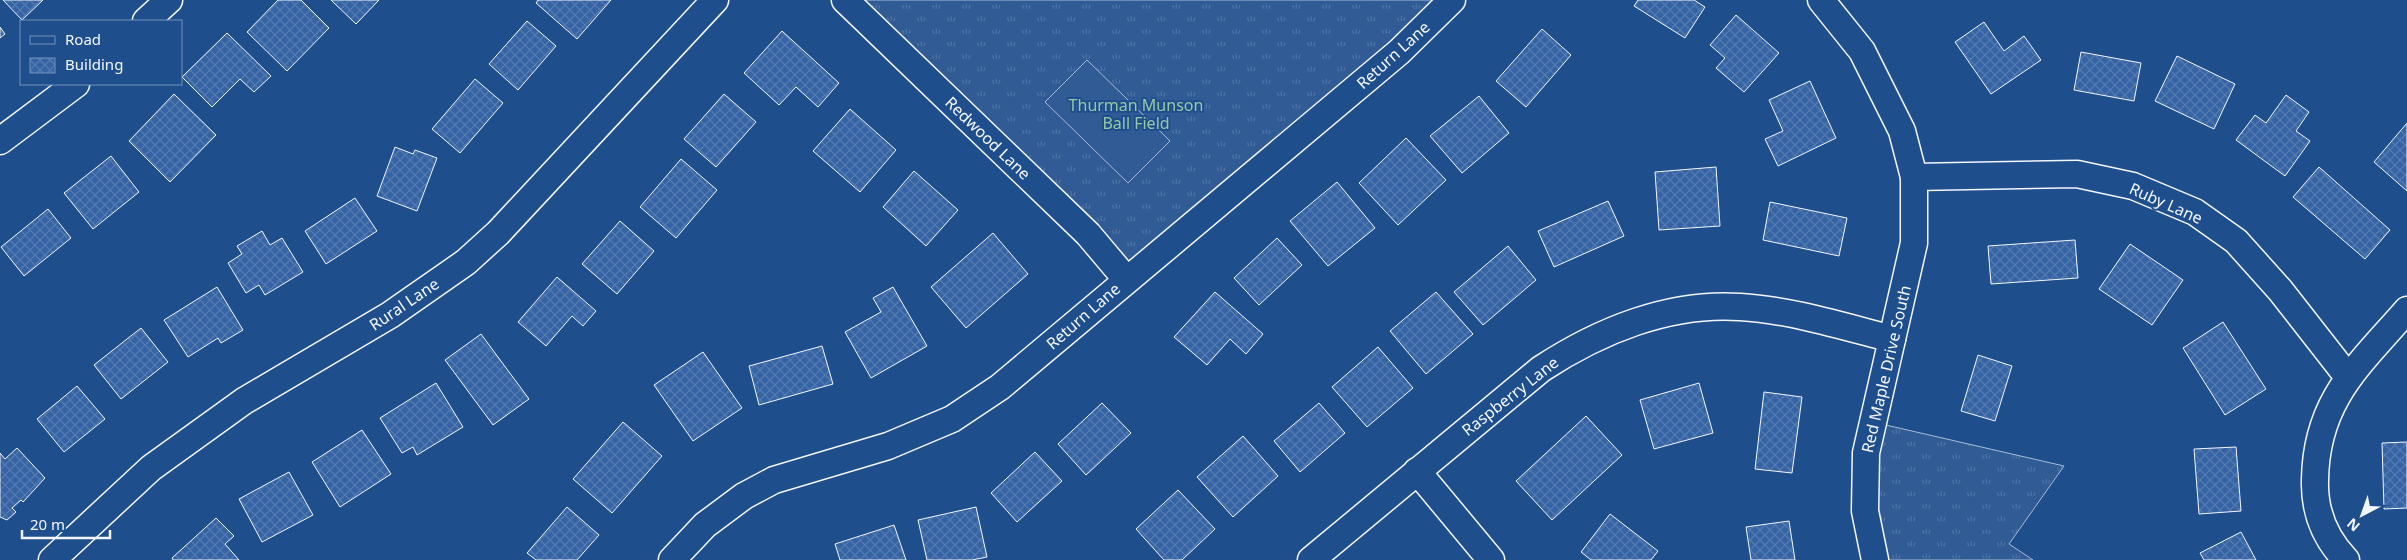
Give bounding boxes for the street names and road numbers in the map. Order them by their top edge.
street label: Return Lane [1352,16,1434,94]
street label: Redwood Lane [940,92,1036,184]
street label: Ruby Lane [2126,177,2206,229]
street label: Rural Lane [365,273,443,335]
street label: Return Lane [1041,278,1125,354]
street label: Red Maple Drive South [1856,283,1916,455]
street label: Raspberry Lane [1457,351,1563,441]

